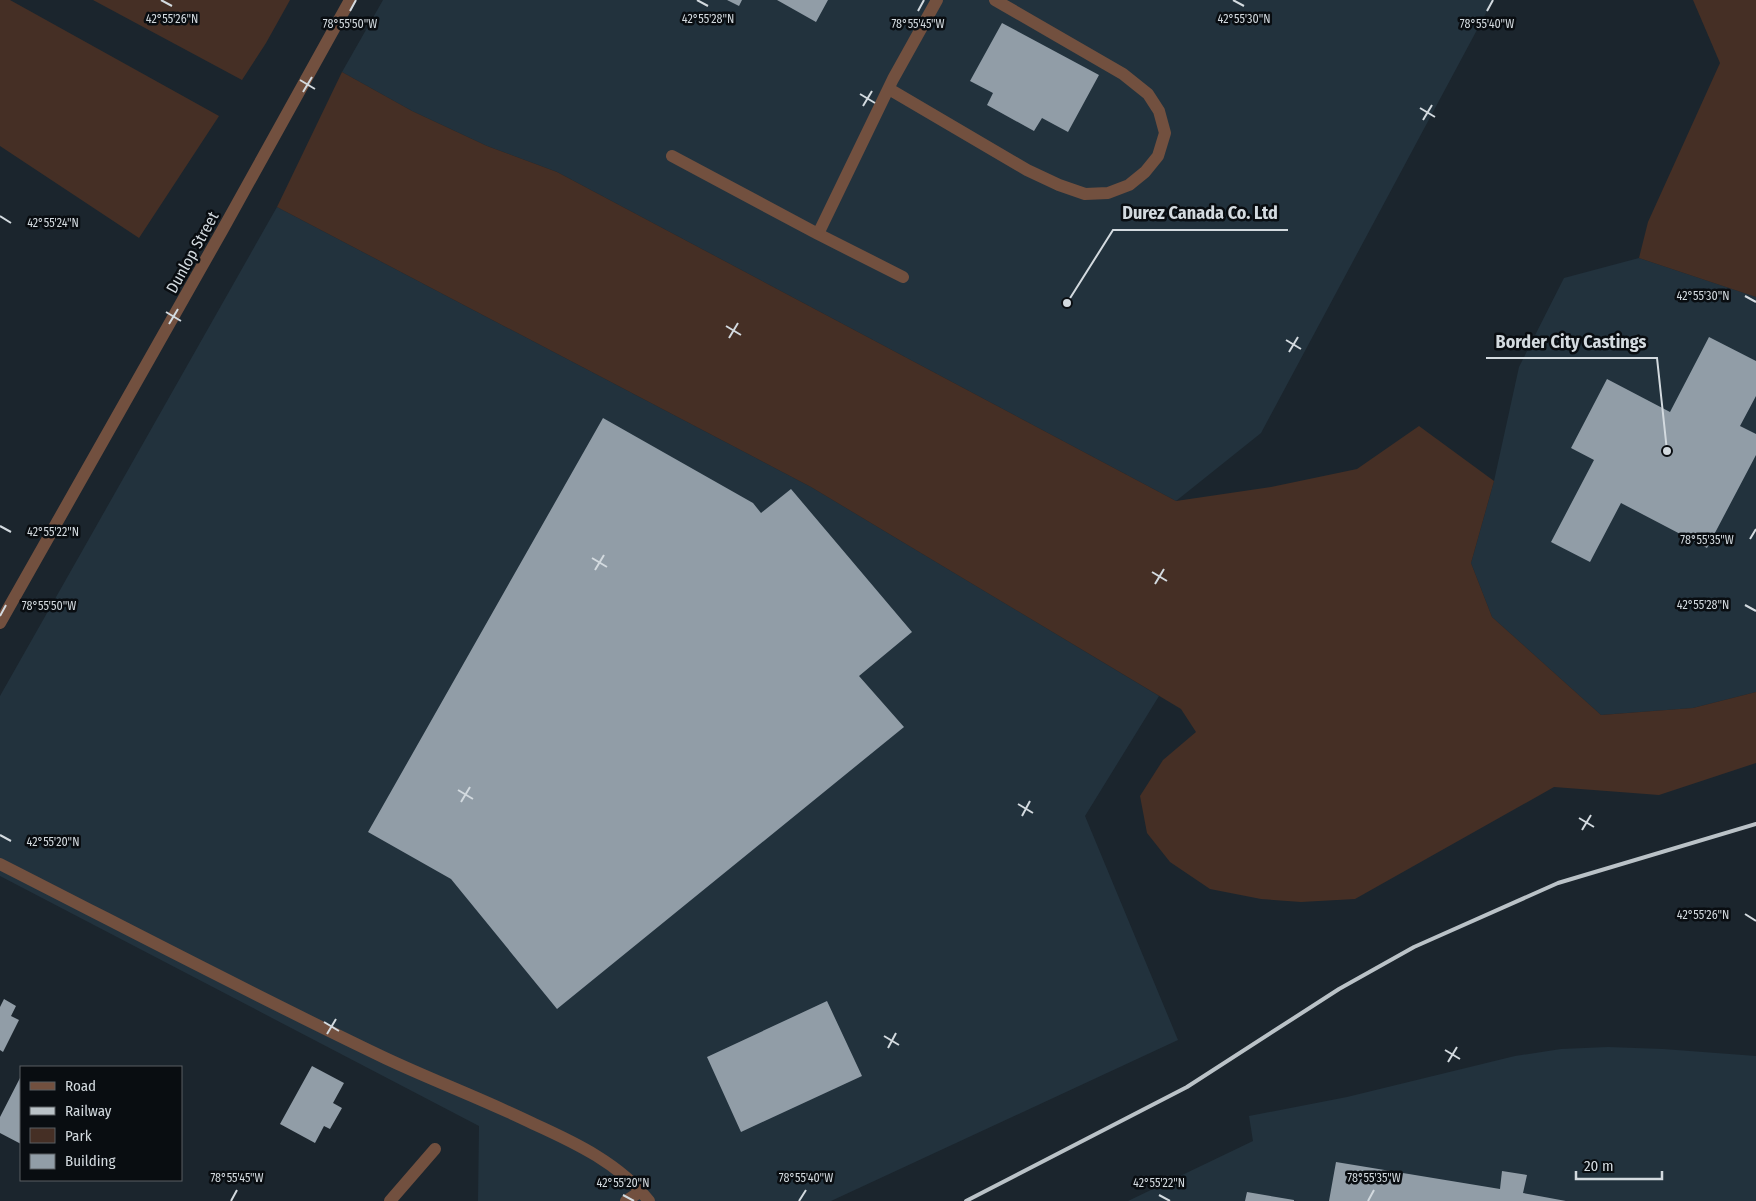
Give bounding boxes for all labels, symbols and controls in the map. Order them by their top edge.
text: 42°55'26"N [146,12,198,26]
text: 42°55'28"N [682,12,734,26]
text: 42°55'30"N [1218,12,1270,26]
text: 78°55'50"W [323,17,377,31]
text: 78°55'45"W [891,17,945,31]
text: 78°55'40"W [1460,17,1514,31]
callout: Durez Canada Co. Ltd [1113,197,1288,230]
text: Durez Canada Co. Ltd [1122,202,1278,224]
street label: Dunlop Street [162,207,223,296]
text: 42°55'24"N [27,216,79,230]
text: 42°55'30"N [1677,289,1729,303]
callout: Border City Castings [1486,325,1657,358]
text: Border City Castings [1496,331,1647,353]
text: 42°55'22"N [27,525,79,539]
text: 78°55'35"W [1680,533,1734,547]
text: 42°55'28"N [1677,598,1729,612]
text: 78°55'50"W [22,599,76,613]
text: 42°55'20"N [27,835,79,849]
text: 42°55'26"N [1677,908,1729,922]
legend [20,1066,182,1181]
text: Road [65,1077,96,1095]
text: Railway [65,1102,112,1120]
text: Park [65,1127,92,1145]
scale bar [1576,1148,1662,1180]
text: Building [65,1152,116,1170]
text: 20 m [1584,1157,1614,1175]
text: 78°55'45"W [210,1171,264,1185]
text: 78°55'40"W [779,1171,833,1185]
text: 78°55'35"W [1347,1171,1401,1185]
text: 42°55'20"N [597,1176,649,1190]
text: 42°55'22"N [1133,1176,1185,1190]

